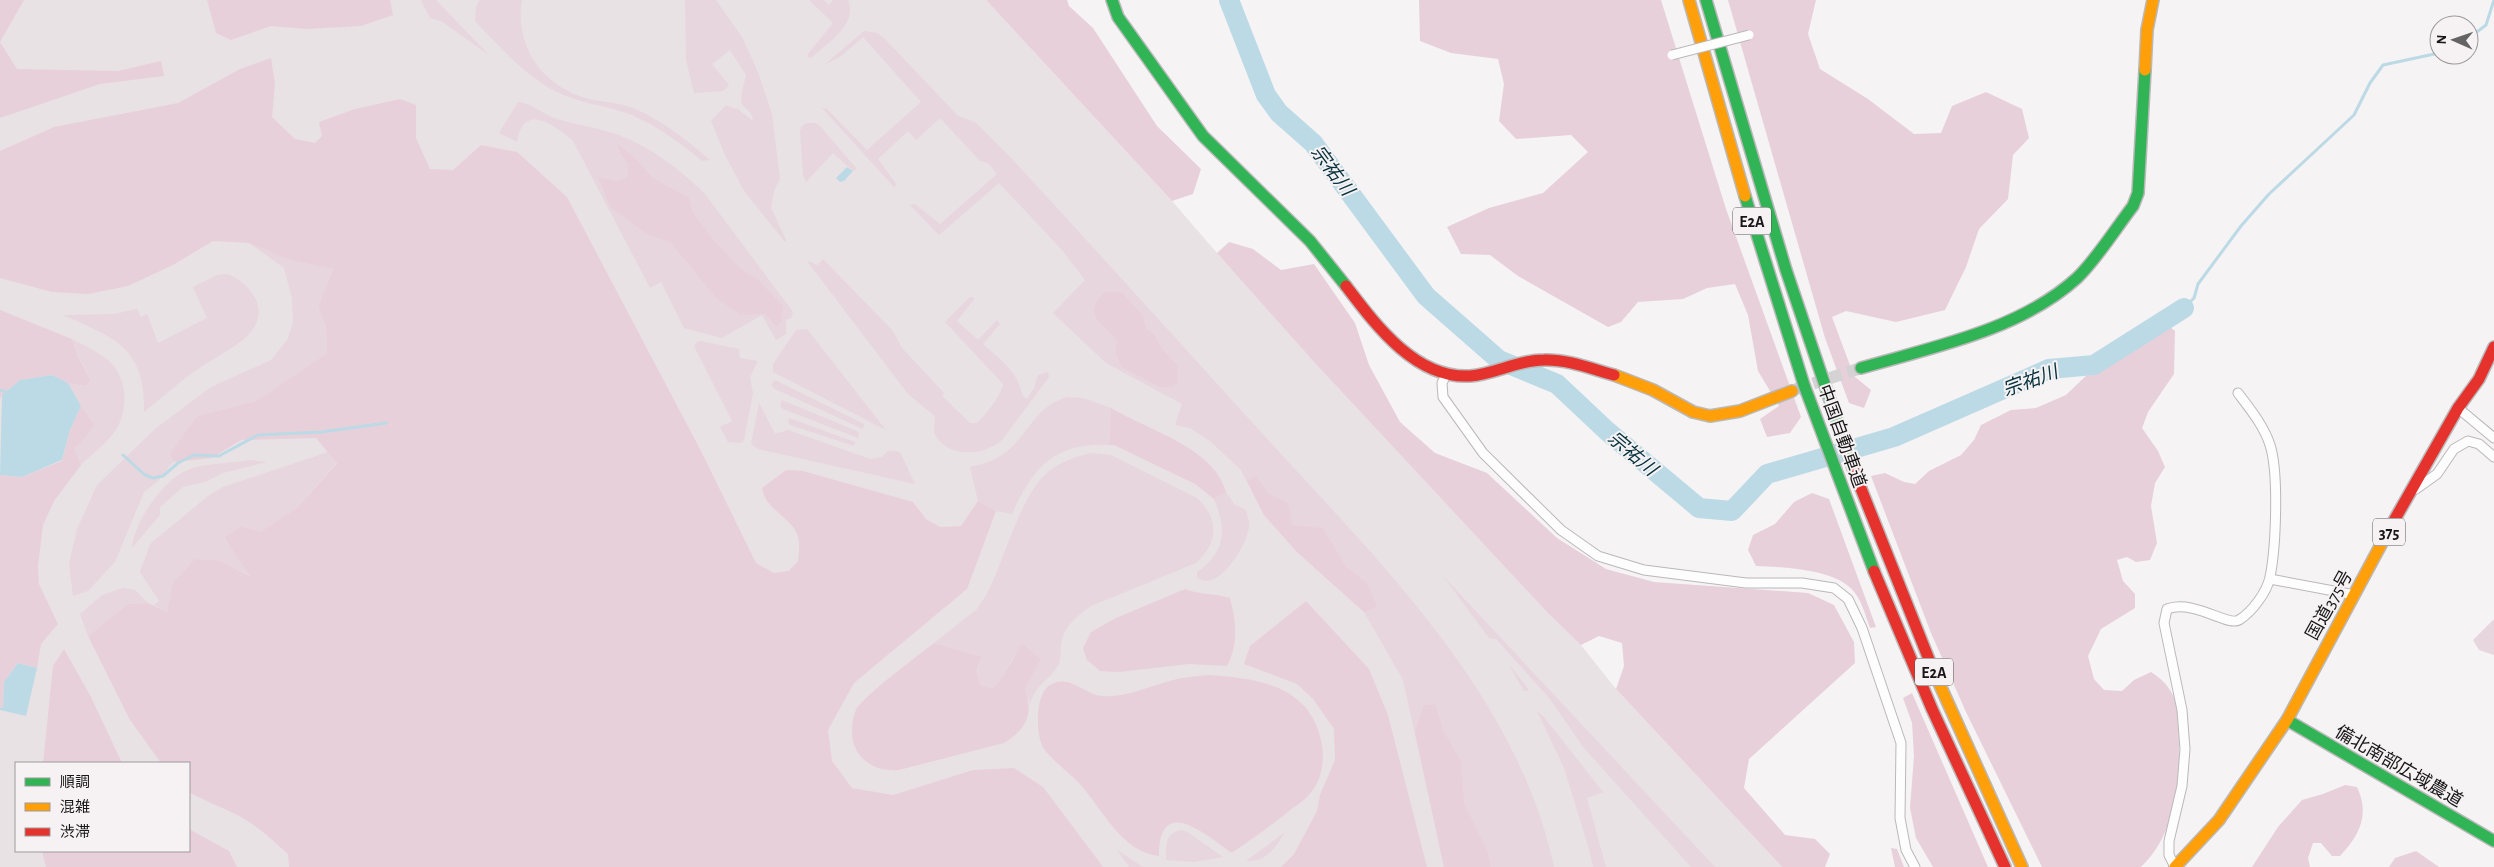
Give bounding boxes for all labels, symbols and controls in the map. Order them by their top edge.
north arrow [2429,15,2479,65]
text: N [2435,34,2449,45]
water label: 宗祐川 [1307,141,1359,201]
road number: E2A [1733,208,1771,235]
water label: 宗祐川 [2000,360,2062,400]
street label: 中国自動車道 [1814,382,1870,490]
water label: 宗祐川 [1604,427,1663,481]
road number: 375 [2373,518,2405,546]
street label: 国道375号 [2302,567,2356,643]
road number: E2A [1915,659,1953,686]
street label: 備北南部広域農道 [2332,721,2466,811]
legend [15,762,190,852]
text: 順調 [60,775,90,790]
text: 混雑 [60,799,90,815]
text: 渋滞 [60,824,90,840]

